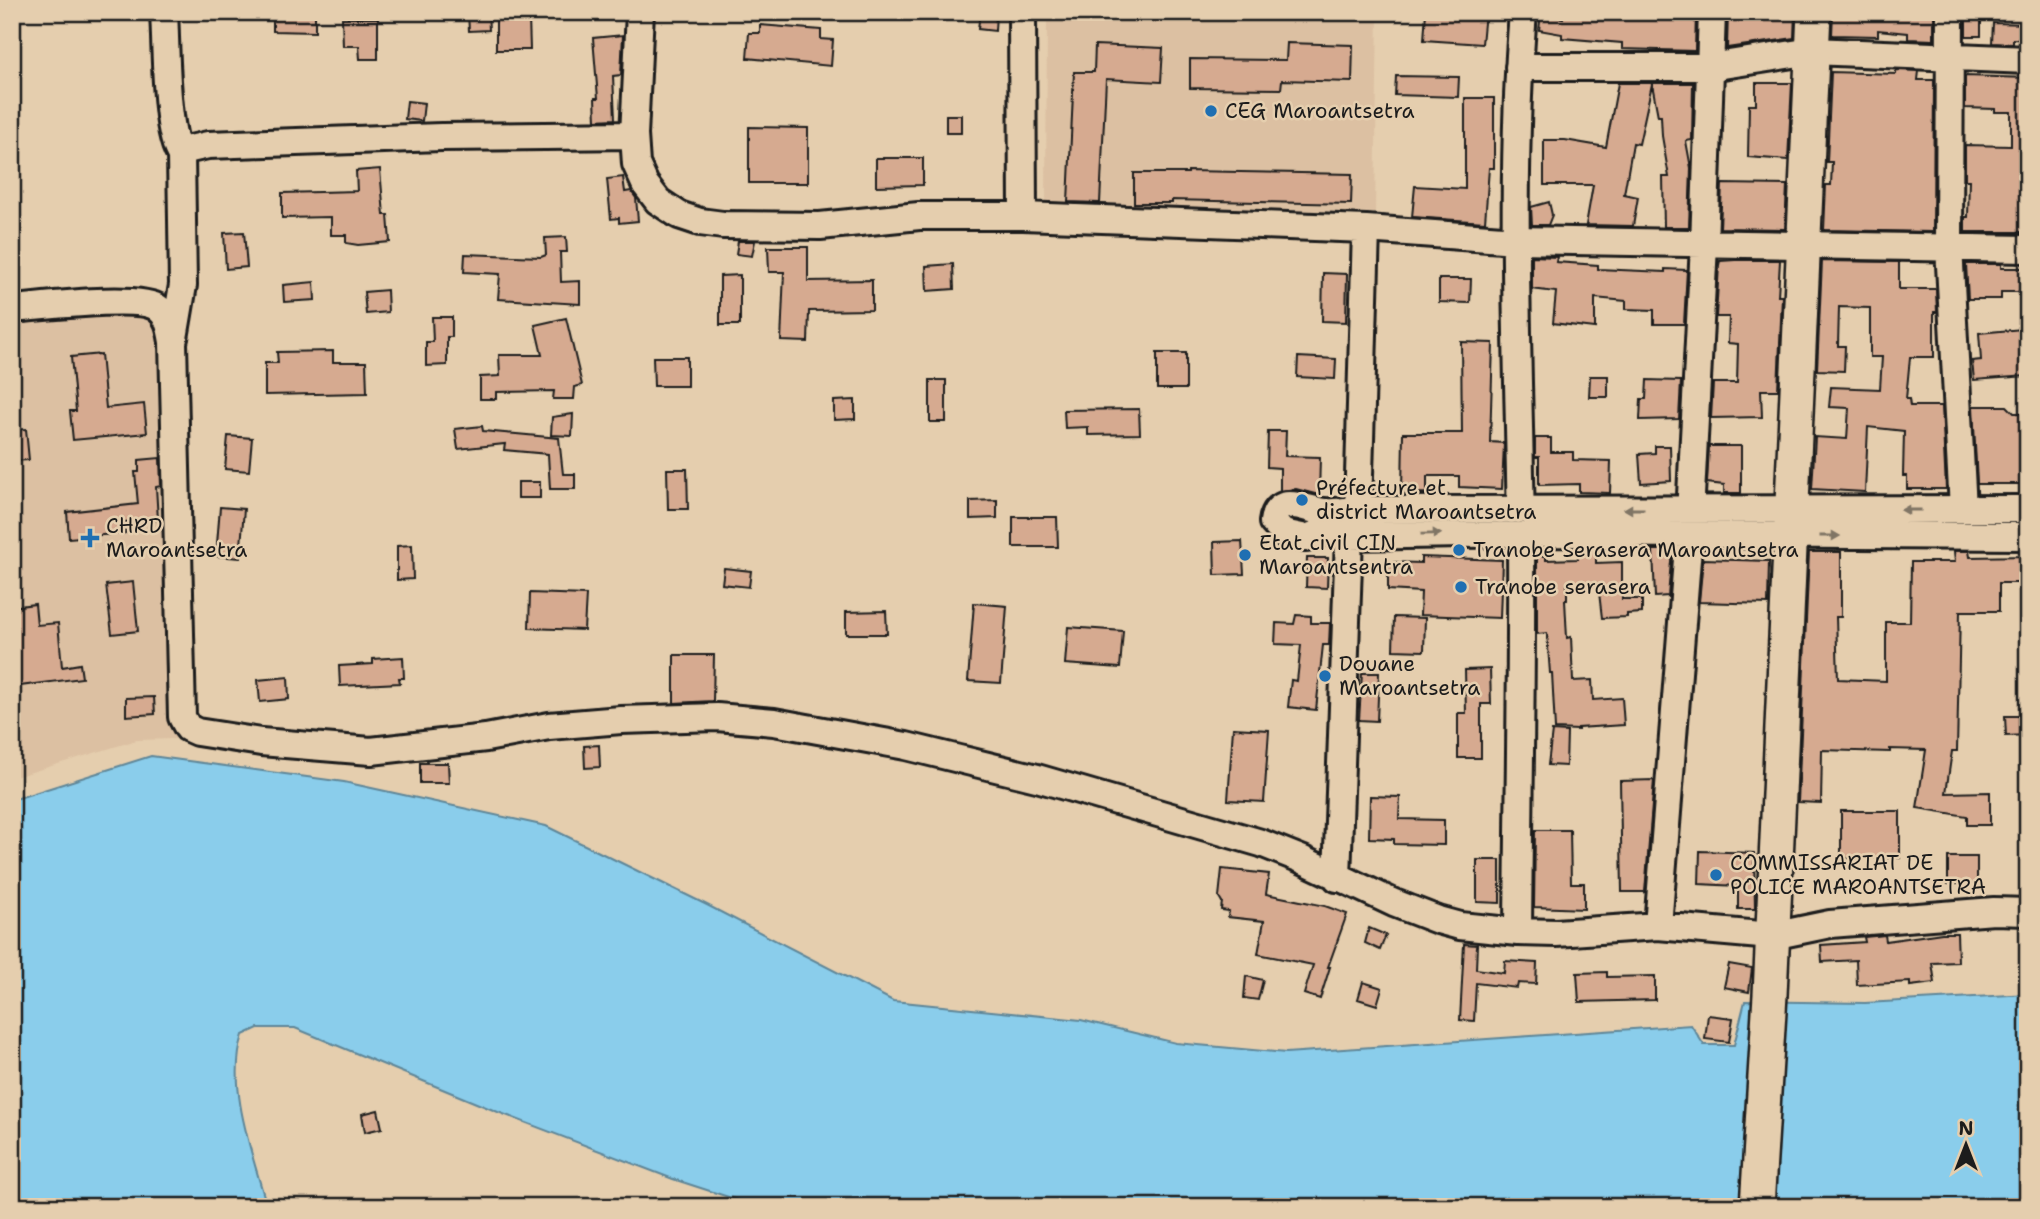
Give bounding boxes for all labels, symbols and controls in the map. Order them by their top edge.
place label: CEG Maroantsetra [1225,97,1415,125]
marker: CEG Maroantsetra [1203,103,1219,119]
place label: Préfecture et district Maroantsetra [1316,474,1536,526]
marker: Préfecture et district Maroantsetra [1294,492,1310,508]
one-way arrow [1623,503,1645,515]
one-way arrow [1899,504,1921,515]
place label: CHRD Maroantsetra [106,512,247,564]
marker: CHRD Maroantsetra [80,528,100,548]
place label: Etat civil CIN Maroantsentra [1259,529,1413,581]
one-way arrow [1420,529,1442,540]
one-way arrow [1819,530,1841,542]
place label: Tranobe Serasera Maroantsetra [1473,536,1799,564]
marker: Tranobe Serasera Maroantsetra [1451,542,1467,558]
marker: Etat civil CIN Maroantsentra [1237,547,1253,563]
place label: Tranobe serasera [1475,573,1651,601]
marker: Tranobe serasera [1453,579,1469,595]
place label: Douane Maroantsetra [1339,650,1480,702]
marker: Douane Maroantsetra [1317,668,1333,684]
place label: COMMISSARIAT DE POLICE MAROANTSETRA [1730,849,1986,901]
marker: COMMISSARIAT DE POLICE MAROANTSETRA [1708,867,1724,883]
north arrow [1932,1110,2002,1180]
text: N [1958,1116,1974,1141]

